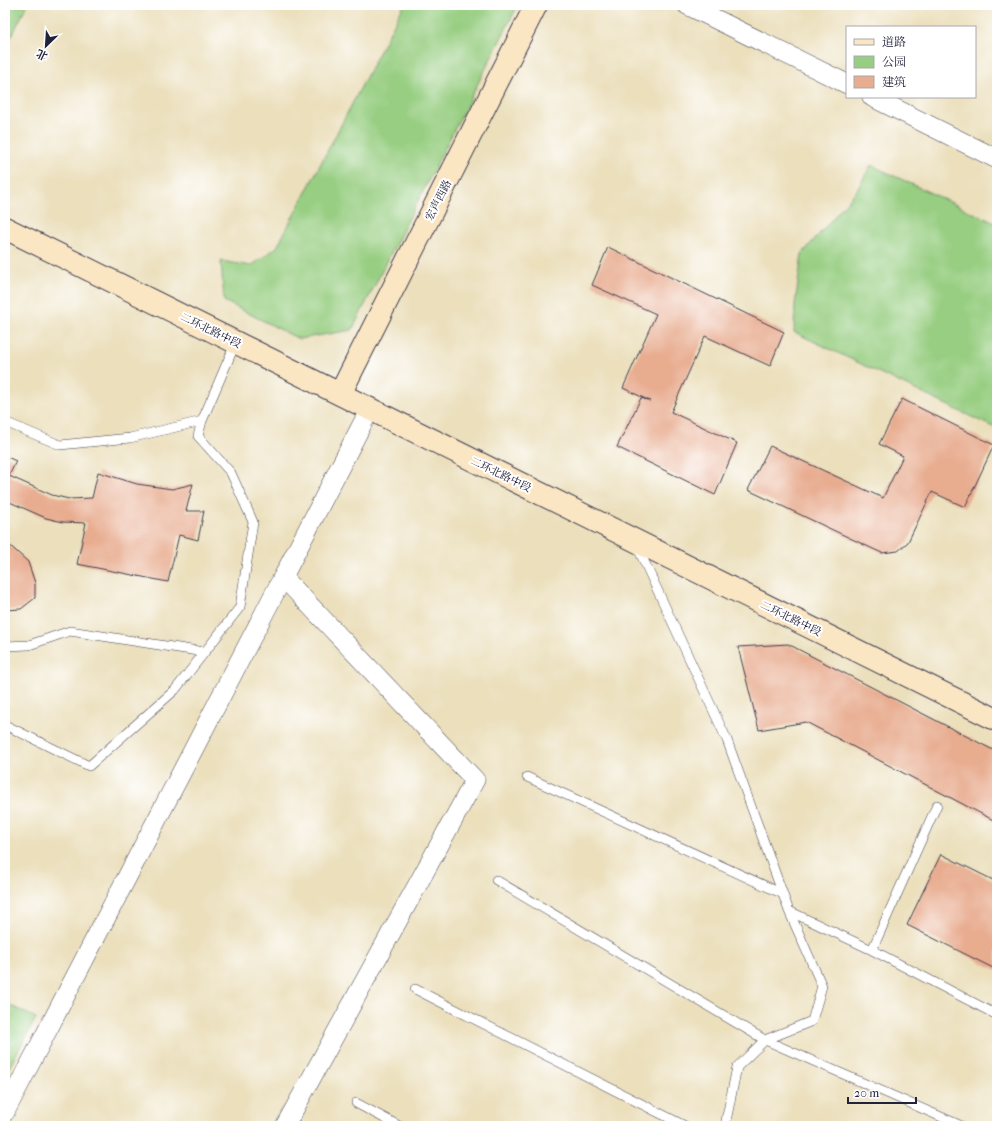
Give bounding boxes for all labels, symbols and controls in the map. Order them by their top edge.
north arrow [26,26,66,66]
legend [846,26,976,98]
text: 道路 [882,35,906,49]
text: 北 [34,46,50,63]
text: 公园 [882,55,906,69]
text: 建筑 [882,75,906,89]
street label: 宏声西路 [423,178,454,223]
street label: 二环北路中段 [178,310,243,351]
street label: 二环北路中段 [468,454,533,495]
street label: 二环北路中段 [758,598,823,639]
scale bar [848,1079,916,1105]
text: 20 m [854,1086,879,1100]

